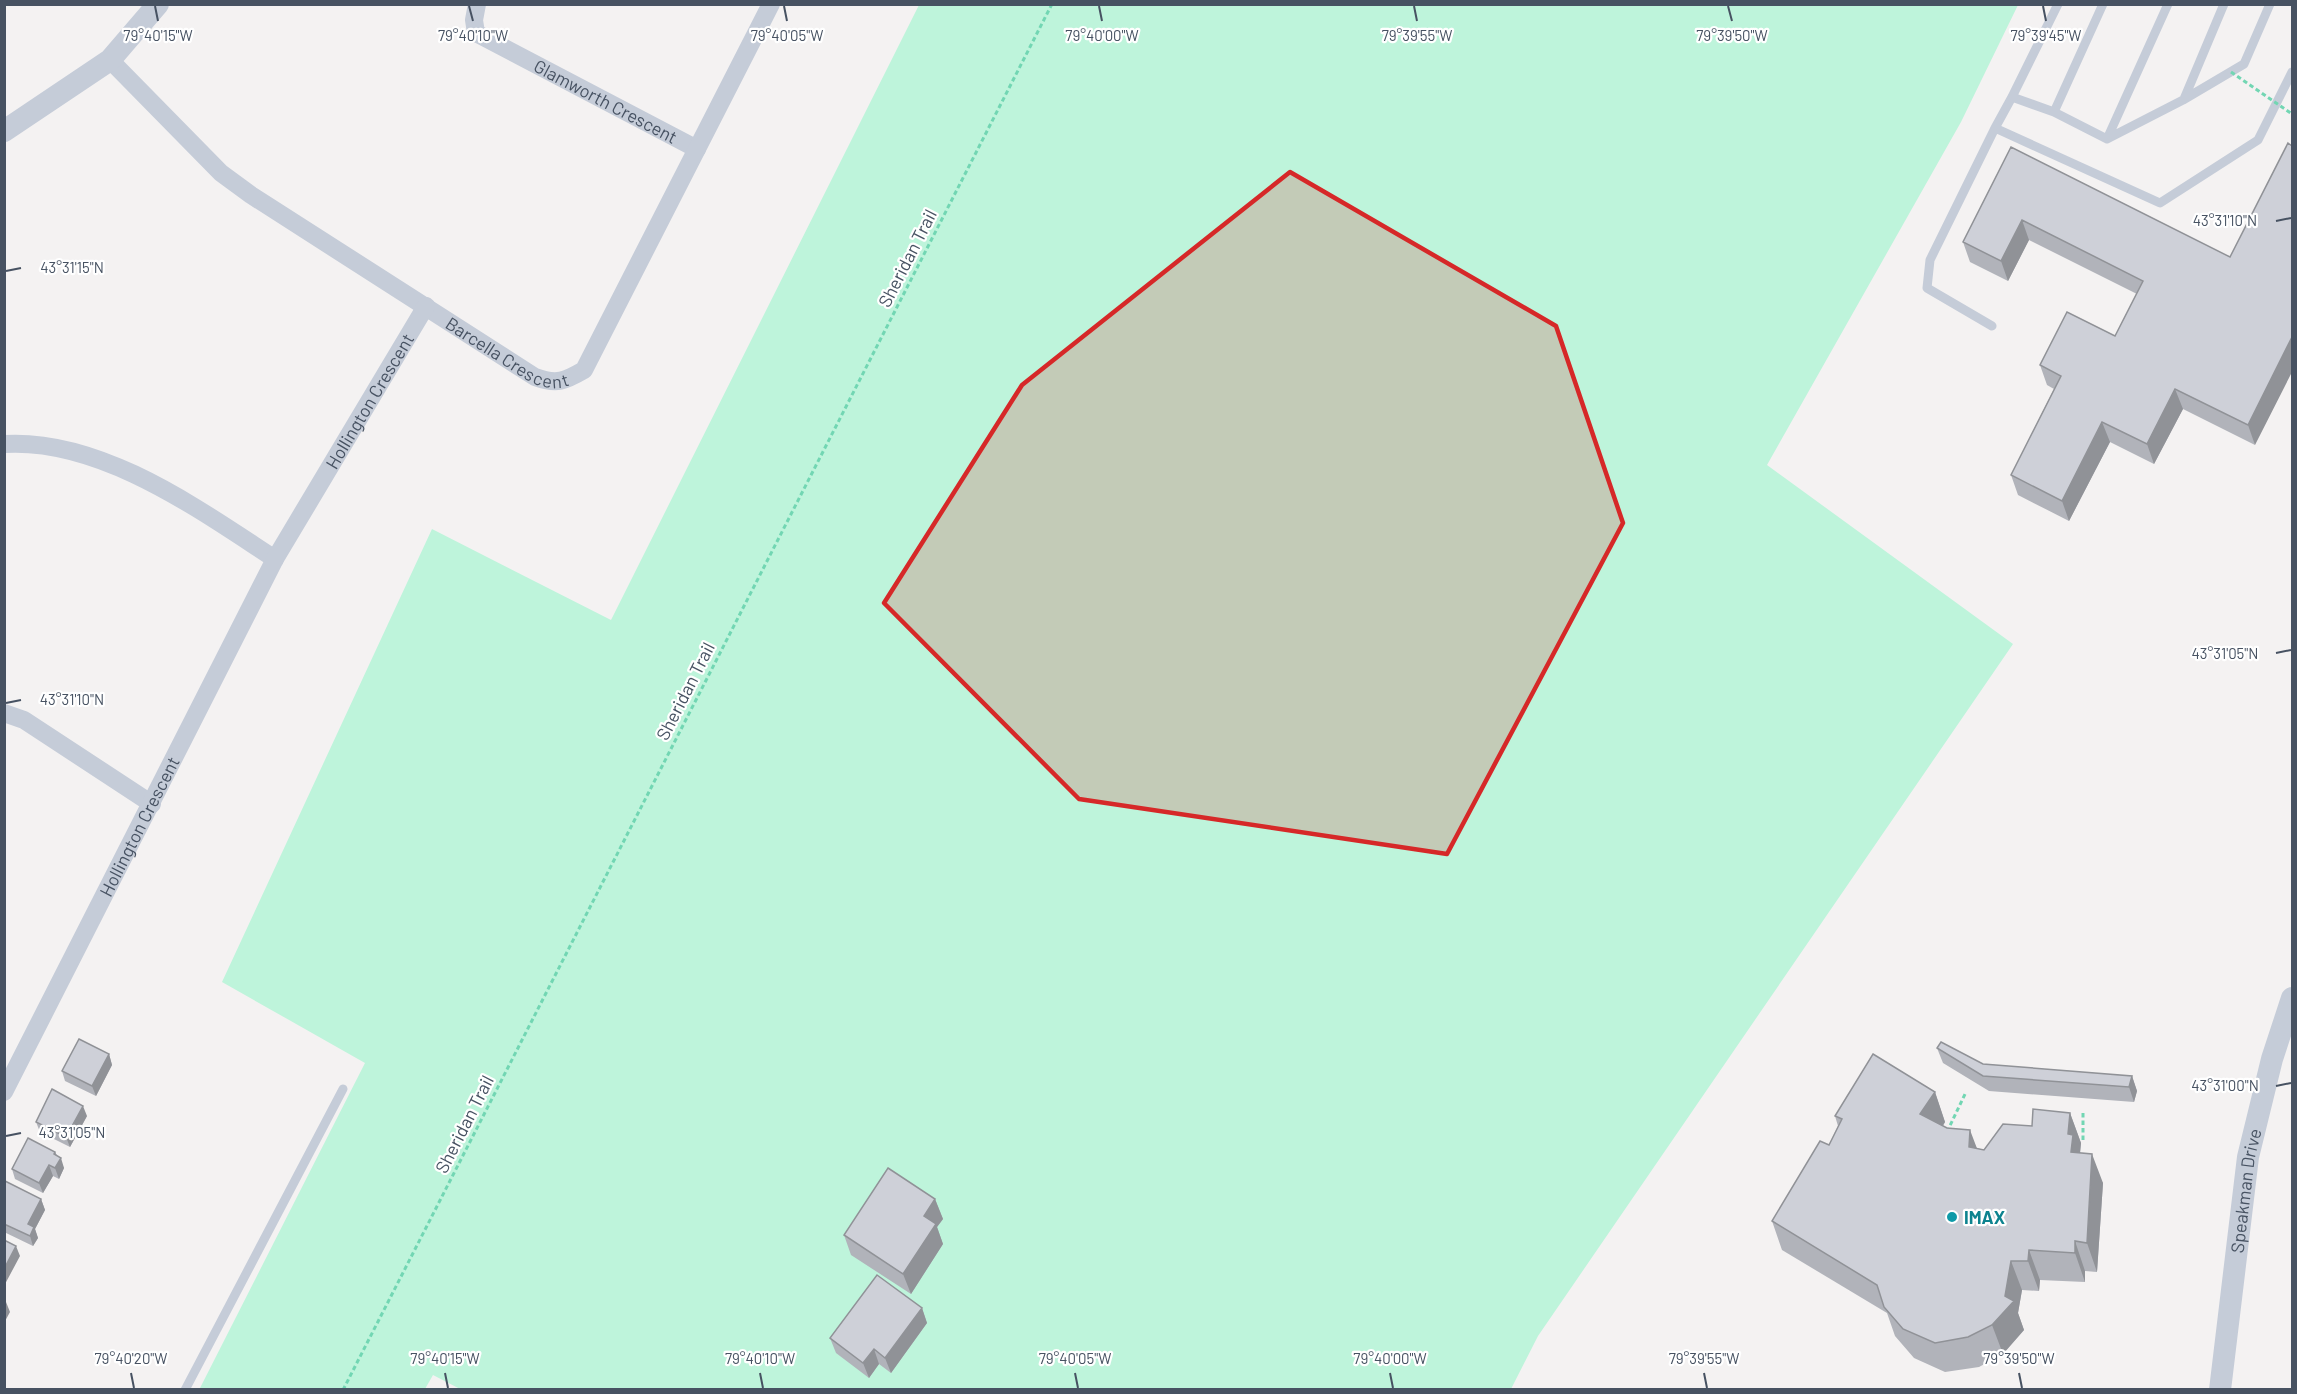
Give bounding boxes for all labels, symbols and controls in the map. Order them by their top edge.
text: 79°40'15"W [123,26,193,44]
text: 79°40'10"W [438,26,508,44]
text: 79°40'05"W [751,26,823,44]
text: 79°40'00"W [1065,26,1139,44]
text: 79°39'55"W [1382,26,1452,44]
text: 79°39'50"W [1696,26,1768,44]
text: 79°39'45"W [2010,26,2082,44]
street label: Glamworth Crescent [530,54,681,148]
street label: Sheridan Trail [873,205,941,311]
text: 43°31'10"N [2193,211,2257,229]
text: 43°31'15"N [40,258,104,276]
street label: Barcella Crescent [442,312,571,392]
street label: Hollington Crescent [320,329,418,473]
street label: Sheridan Trail [651,638,719,744]
text: 43°31'05"N [2192,644,2258,662]
text: 43°31'10"N [40,690,104,708]
street label: Hollington Crescent [94,753,184,900]
street label: Sheridan Trail [430,1071,498,1177]
text: 43°31'00"N [2191,1076,2259,1094]
text: 43°31'05"N [39,1123,105,1141]
street label: Speakman Drive [2226,1126,2266,1254]
place label: IMAX [1964,1206,2005,1228]
marker: IMAX [1945,1210,1959,1224]
text: 79°40'20"W [95,1349,167,1367]
text: 79°40'15"W [410,1349,480,1367]
text: 79°40'10"W [725,1349,795,1367]
text: 79°40'05"W [1039,1349,1111,1367]
text: 79°40'00"W [1353,1349,1427,1367]
text: 79°39'55"W [1669,1349,1739,1367]
text: 79°39'50"W [1983,1349,2055,1367]

